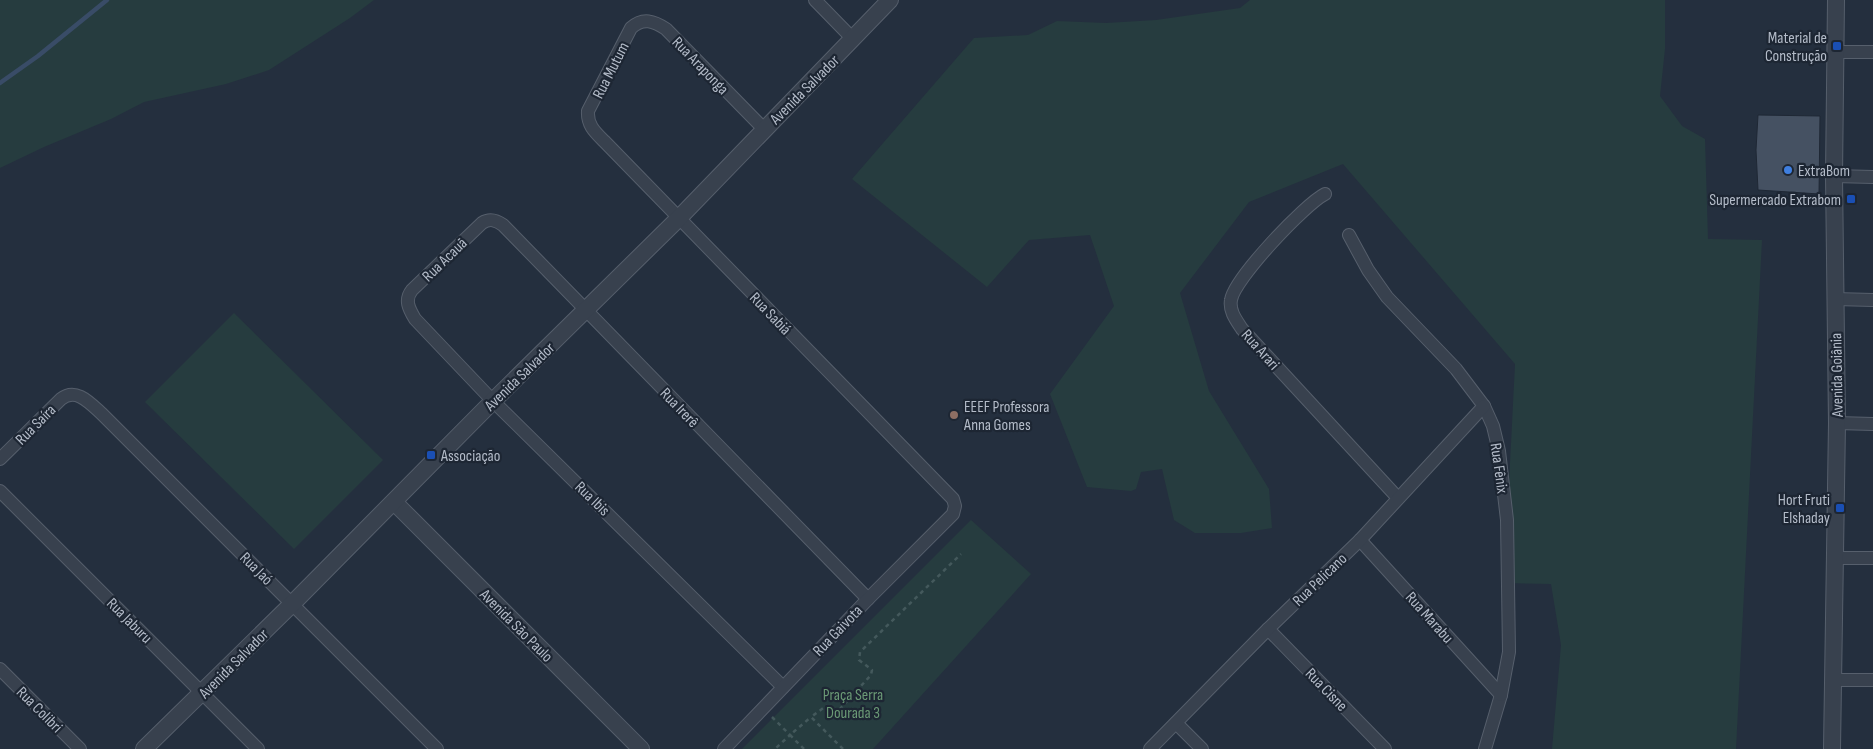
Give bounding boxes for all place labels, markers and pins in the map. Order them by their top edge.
place label: Material de Construção [1765,29,1827,66]
marker: Material de Construção [1831,40,1843,52]
place label: ExtraBom [1798,162,1850,181]
marker: ExtraBom [1782,164,1794,176]
place label: Supermercado Extrabom [1709,191,1841,210]
marker: Supermercado Extrabom [1845,193,1857,205]
place label: EEEF Professora Anna Gomes [963,398,1049,435]
marker: EEEF Professora Anna Gomes [948,409,960,421]
place label: Associação [440,447,500,466]
marker: Associação [425,449,437,461]
place label: Hort Fruti Elshaday [1778,491,1830,528]
marker: Hort Fruti Elshaday [1834,502,1846,514]

